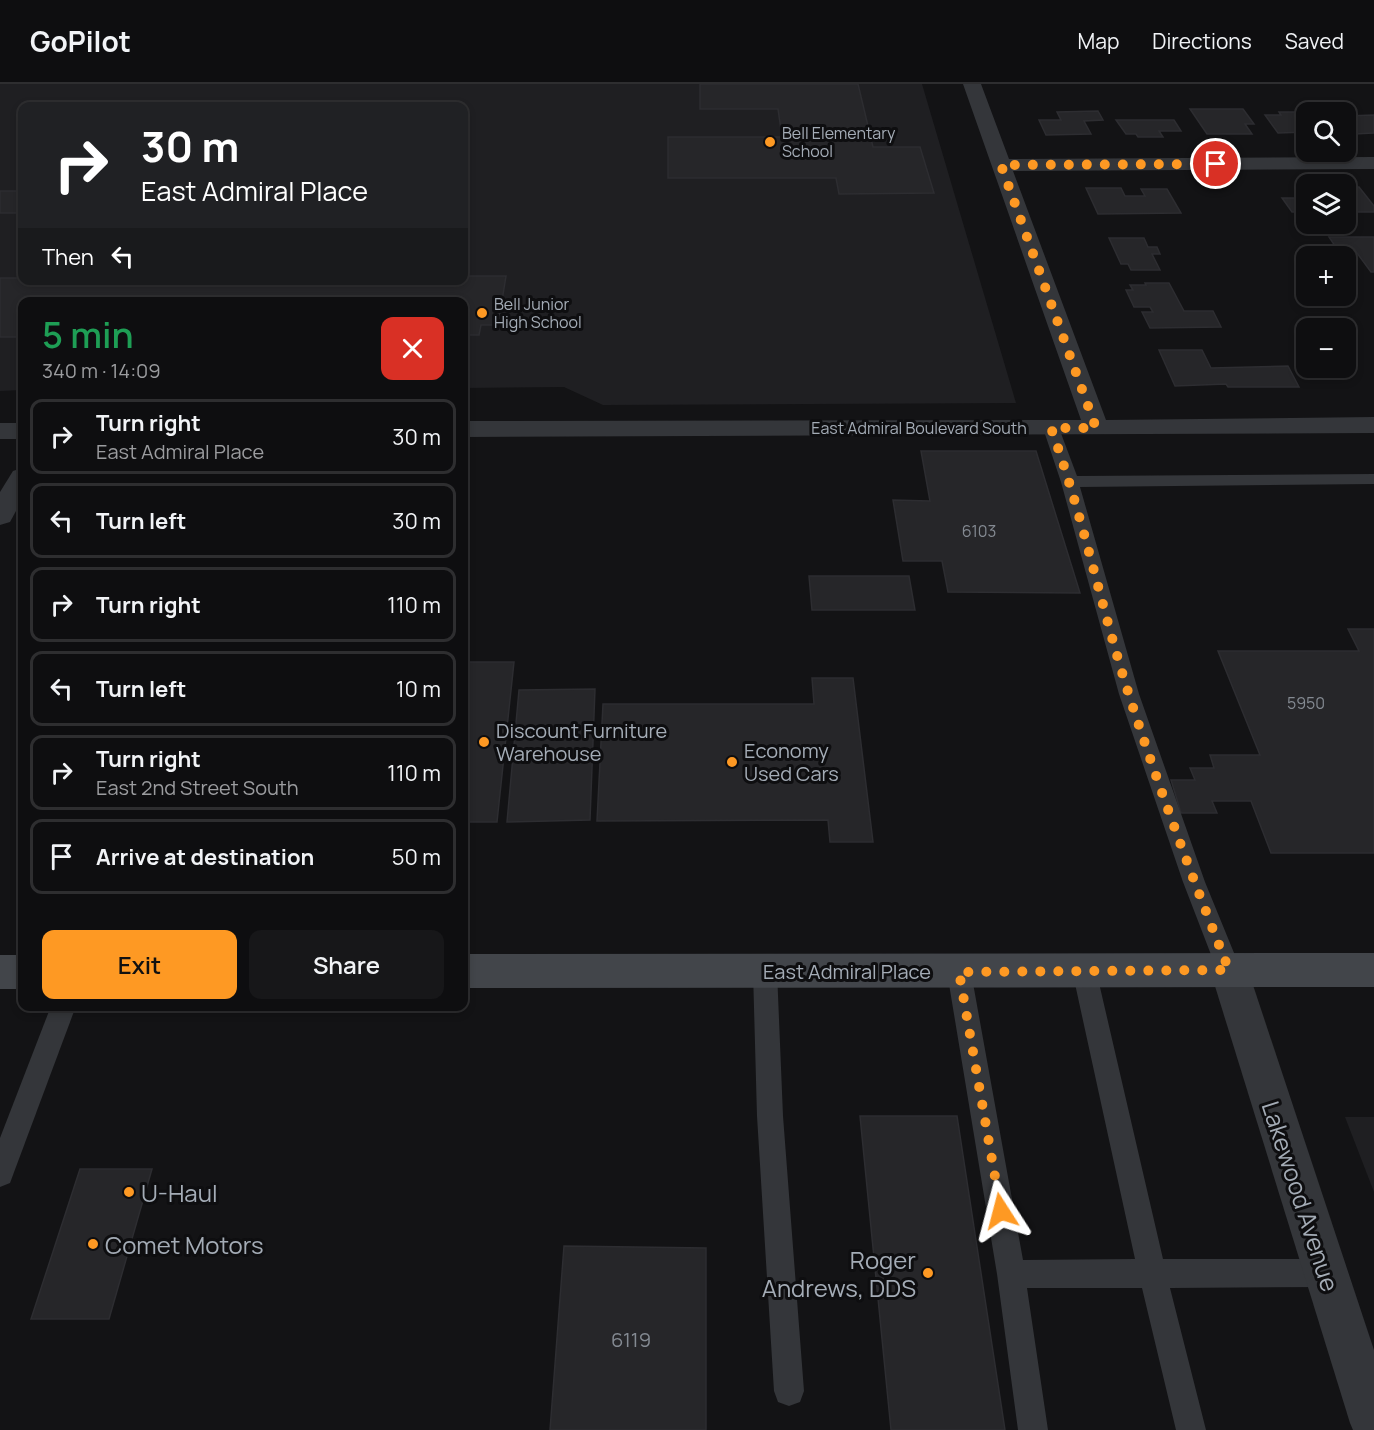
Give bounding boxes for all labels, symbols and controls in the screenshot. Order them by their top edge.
text: GoPilot [30,22,131,60]
text: Map [1078,27,1119,55]
text: Directions [1152,27,1252,55]
text: Saved [1285,27,1344,55]
map controls [1296,102,1356,378]
button: search [1296,102,1356,162]
text: 30 m [141,117,239,175]
place label: Bell Elementary School [782,122,896,162]
icon: right [42,126,120,204]
marker: Bell Elementary School [763,135,777,149]
pin [1190,138,1241,189]
icon: arrive [1199,147,1232,180]
text: East Admiral Place [141,172,368,209]
button: layers [1296,174,1356,234]
icon: left [106,240,139,273]
text: Then [42,242,94,272]
button: + [1296,246,1356,306]
place label: Bell Junior High School [494,293,582,333]
marker: Bell Junior High School [475,306,489,320]
text: 5 min [42,310,134,359]
button: close [381,317,444,380]
button: − [1296,318,1356,378]
text: 340 m · 14:09 [42,357,161,384]
text: Turn right [96,408,201,438]
street label: East Admiral Boulevard South [811,417,1027,439]
icon: right [45,420,78,453]
text: 30 m [392,422,441,452]
text: East Admiral Place [96,438,264,465]
icon: left [45,504,78,537]
text: Turn left [96,506,186,536]
text: 30 m [392,506,441,536]
house number: 6103 [962,520,996,542]
icon: right [45,588,78,621]
text: Turn right [96,590,201,620]
text: 110 m [387,590,441,620]
icon: left [45,672,78,705]
text: Turn left [96,674,186,704]
text: 10 m [396,674,441,704]
house number: 5950 [1287,692,1325,714]
place label: Discount Furniture Warehouse [496,717,667,767]
marker: Discount Furniture Warehouse [477,735,491,749]
place label: Economy Used Cars [744,737,839,787]
text: Turn right [96,744,201,774]
marker: Economy Used Cars [725,755,739,769]
icon: right [45,756,78,789]
text: 110 m [387,758,441,788]
text: East 2nd Street South [96,774,299,801]
icon: arrive [45,840,78,873]
text: Arrive at destination [96,842,314,872]
text: 50 m [392,842,441,872]
button: Exit [42,930,237,999]
button: Share [249,930,444,999]
street label: East Admiral Place [763,958,931,985]
street label: Lakewood Avenue [1255,1097,1347,1295]
place label: U-Haul [141,1176,218,1209]
position arrow [969,1179,1033,1243]
marker: U-Haul [122,1185,136,1199]
place label: Comet Motors [105,1228,264,1261]
marker: Comet Motors [86,1237,100,1251]
place label: Roger Andrews, DDS [762,1243,916,1304]
marker: Roger Andrews, DDS [921,1266,935,1280]
house number: 6119 [611,1326,651,1353]

